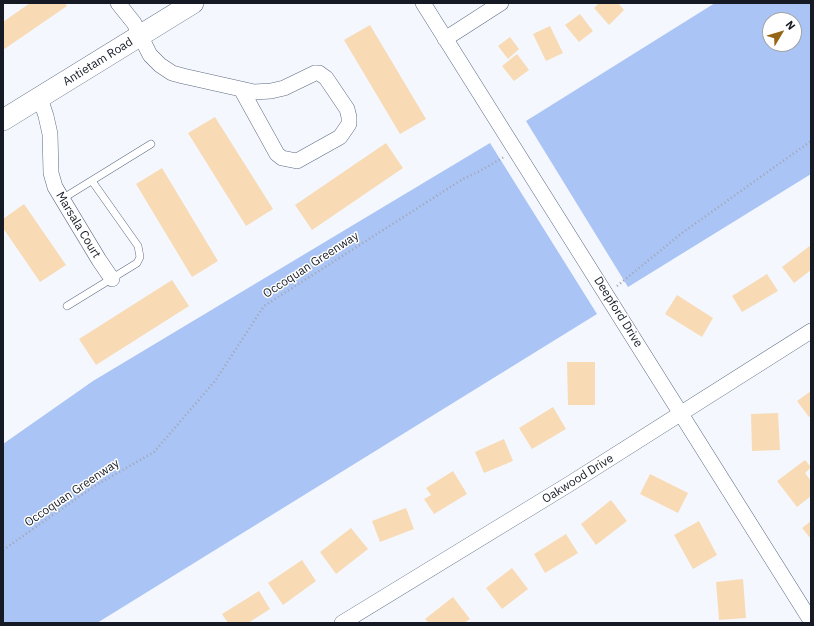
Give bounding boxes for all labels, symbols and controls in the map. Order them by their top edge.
north arrow [762,12,802,52]
text: N [783,18,799,33]
street label: Antietam Road [60,35,136,89]
street label: Marsala Court [53,189,103,261]
street label: Occoquan Greenway [261,229,361,301]
street label: Deepford Drive [591,274,645,350]
street label: Oakwood Drive [540,451,616,507]
street label: Occoquan Greenway [22,456,122,530]

